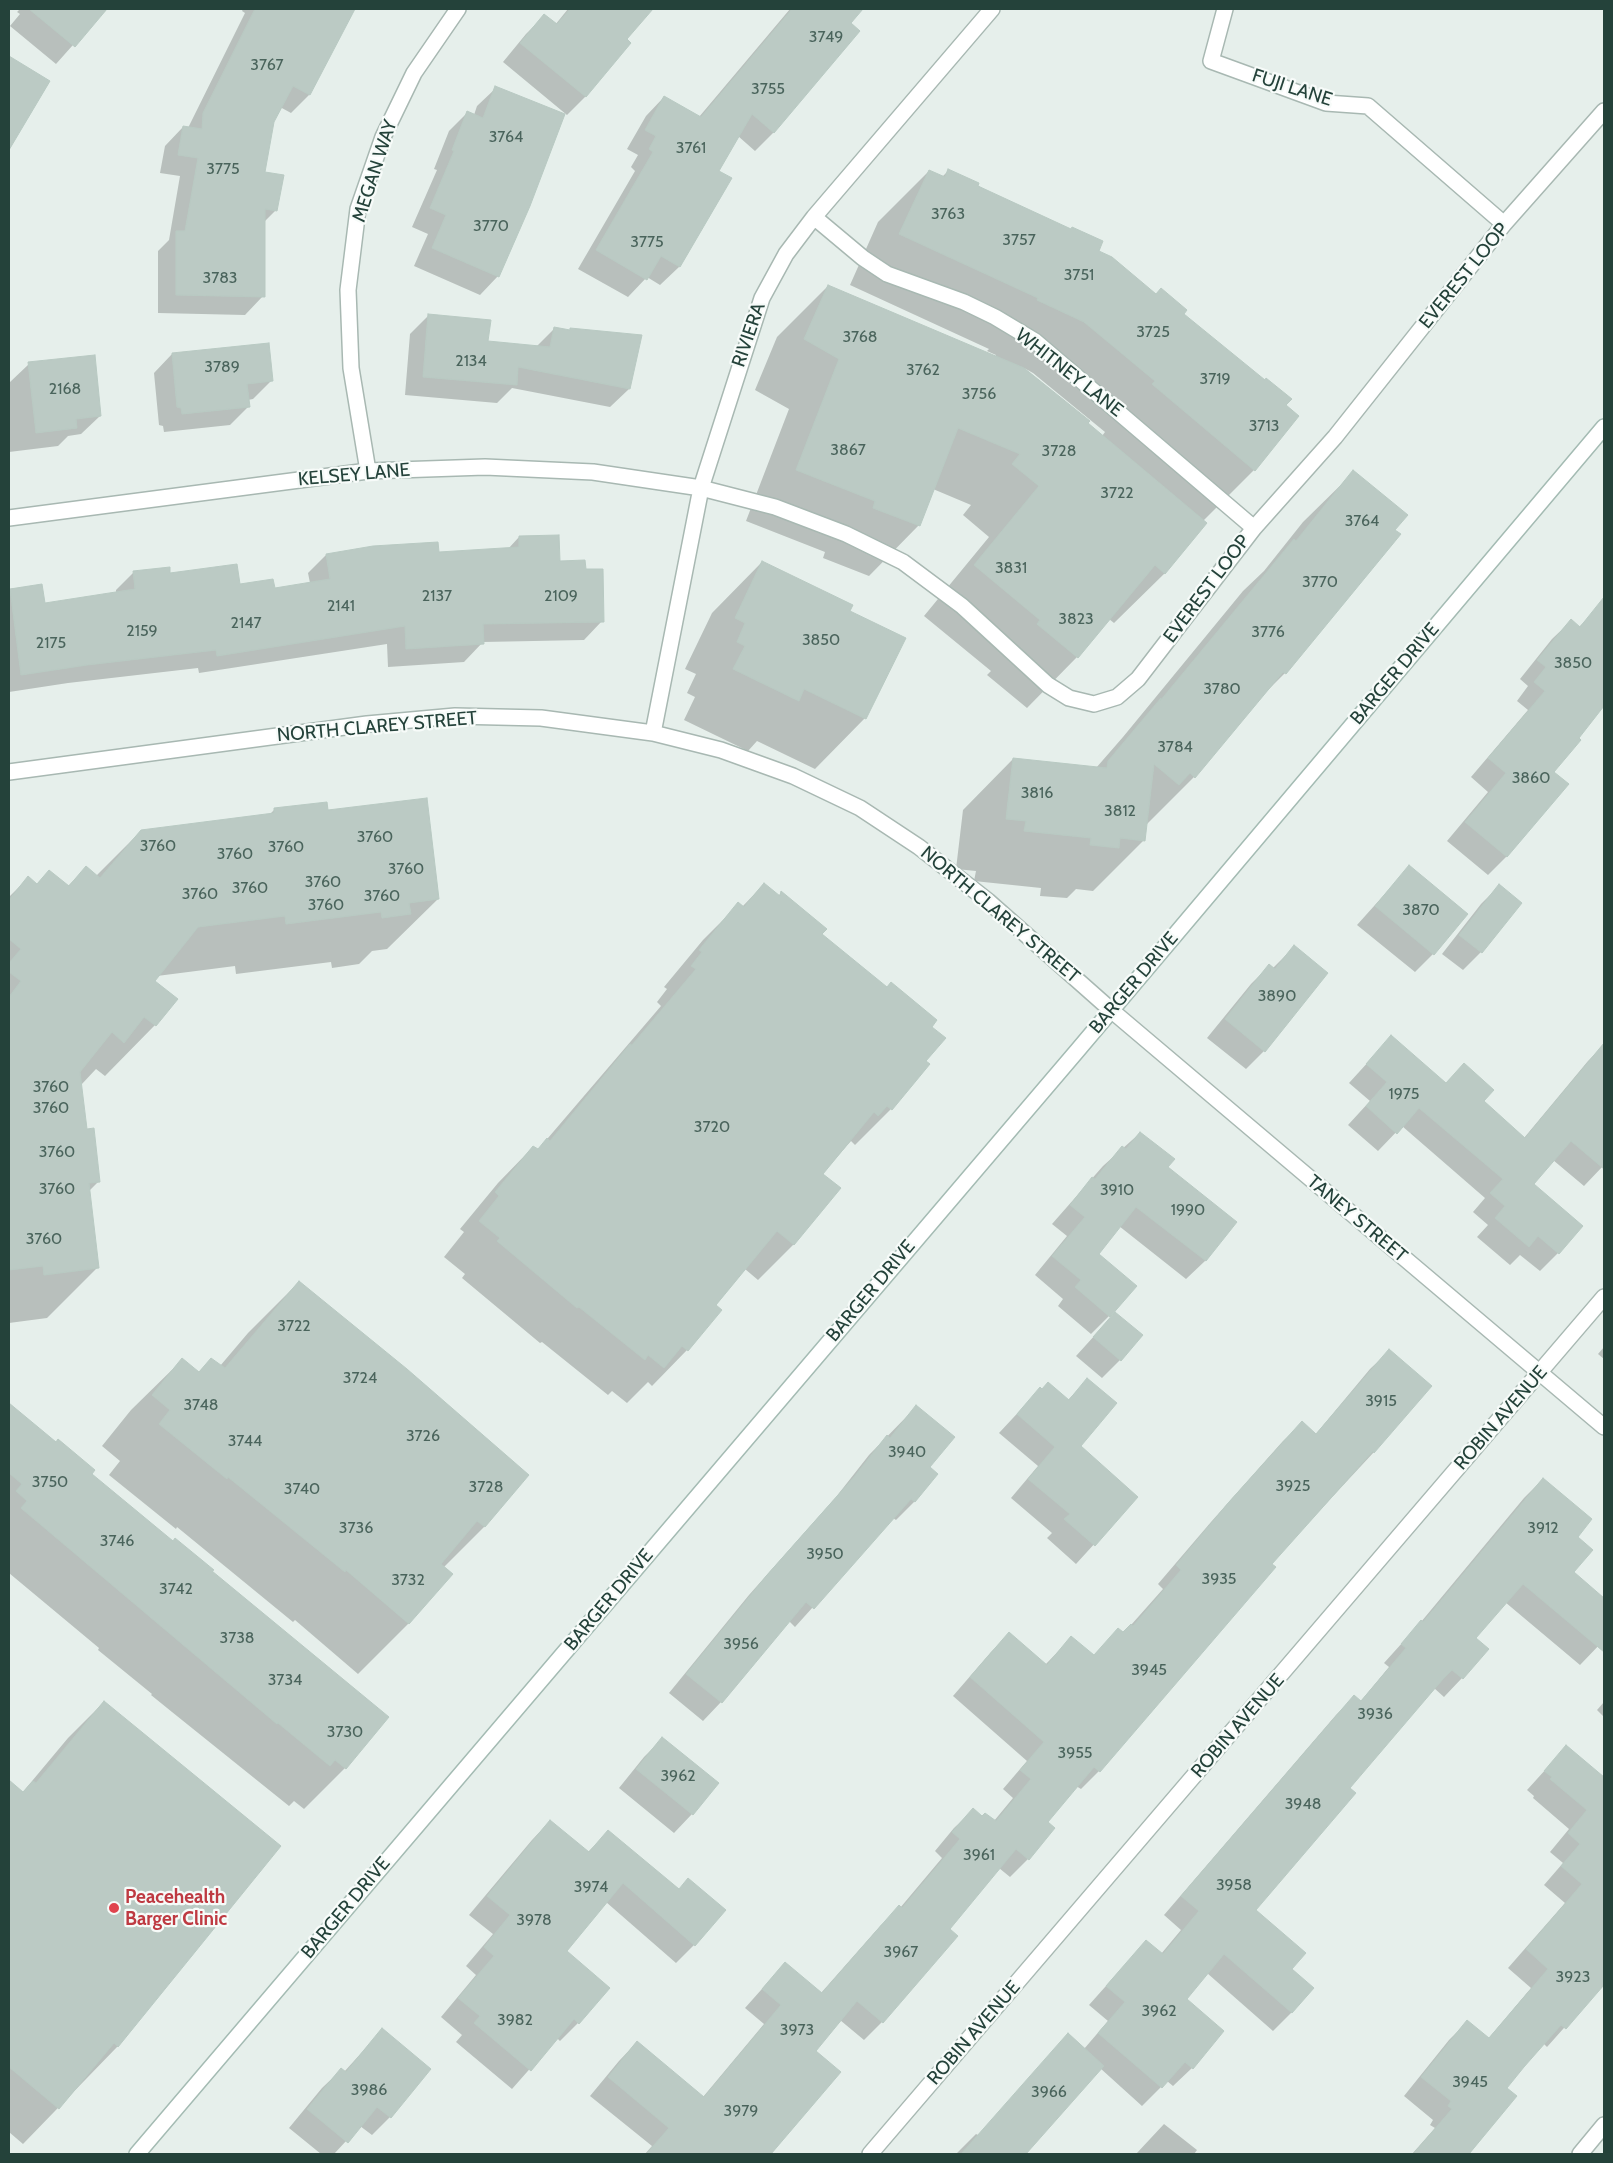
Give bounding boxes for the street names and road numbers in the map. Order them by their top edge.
street label: FUJI LANE [1249,64,1335,112]
street label: MEGAN WAY [348,117,402,225]
street label: EVEREST LOOP [1414,219,1514,333]
street label: RIVIERA [727,300,771,370]
street label: WHITNEY LANE [1011,324,1127,422]
street label: KELSEY LANE [297,459,411,491]
street label: EVEREST LOOP [1159,531,1255,647]
street label: BARGER DRIVE [1346,619,1444,729]
street label: NORTH CLAREY STREET [276,707,478,747]
street label: NORTH CLAREY STREET [916,842,1084,988]
street label: BARGER DRIVE [1085,928,1183,1038]
street label: TANEY STREET [1302,1171,1412,1267]
street label: BARGER DRIVE [822,1236,920,1346]
street label: ROBIN AVENUE [1450,1361,1552,1475]
street label: BARGER DRIVE [560,1545,658,1655]
street label: ROBIN AVENUE [1187,1669,1289,1783]
street label: BARGER DRIVE [297,1853,395,1963]
street label: ROBIN AVENUE [923,1976,1025,2090]

